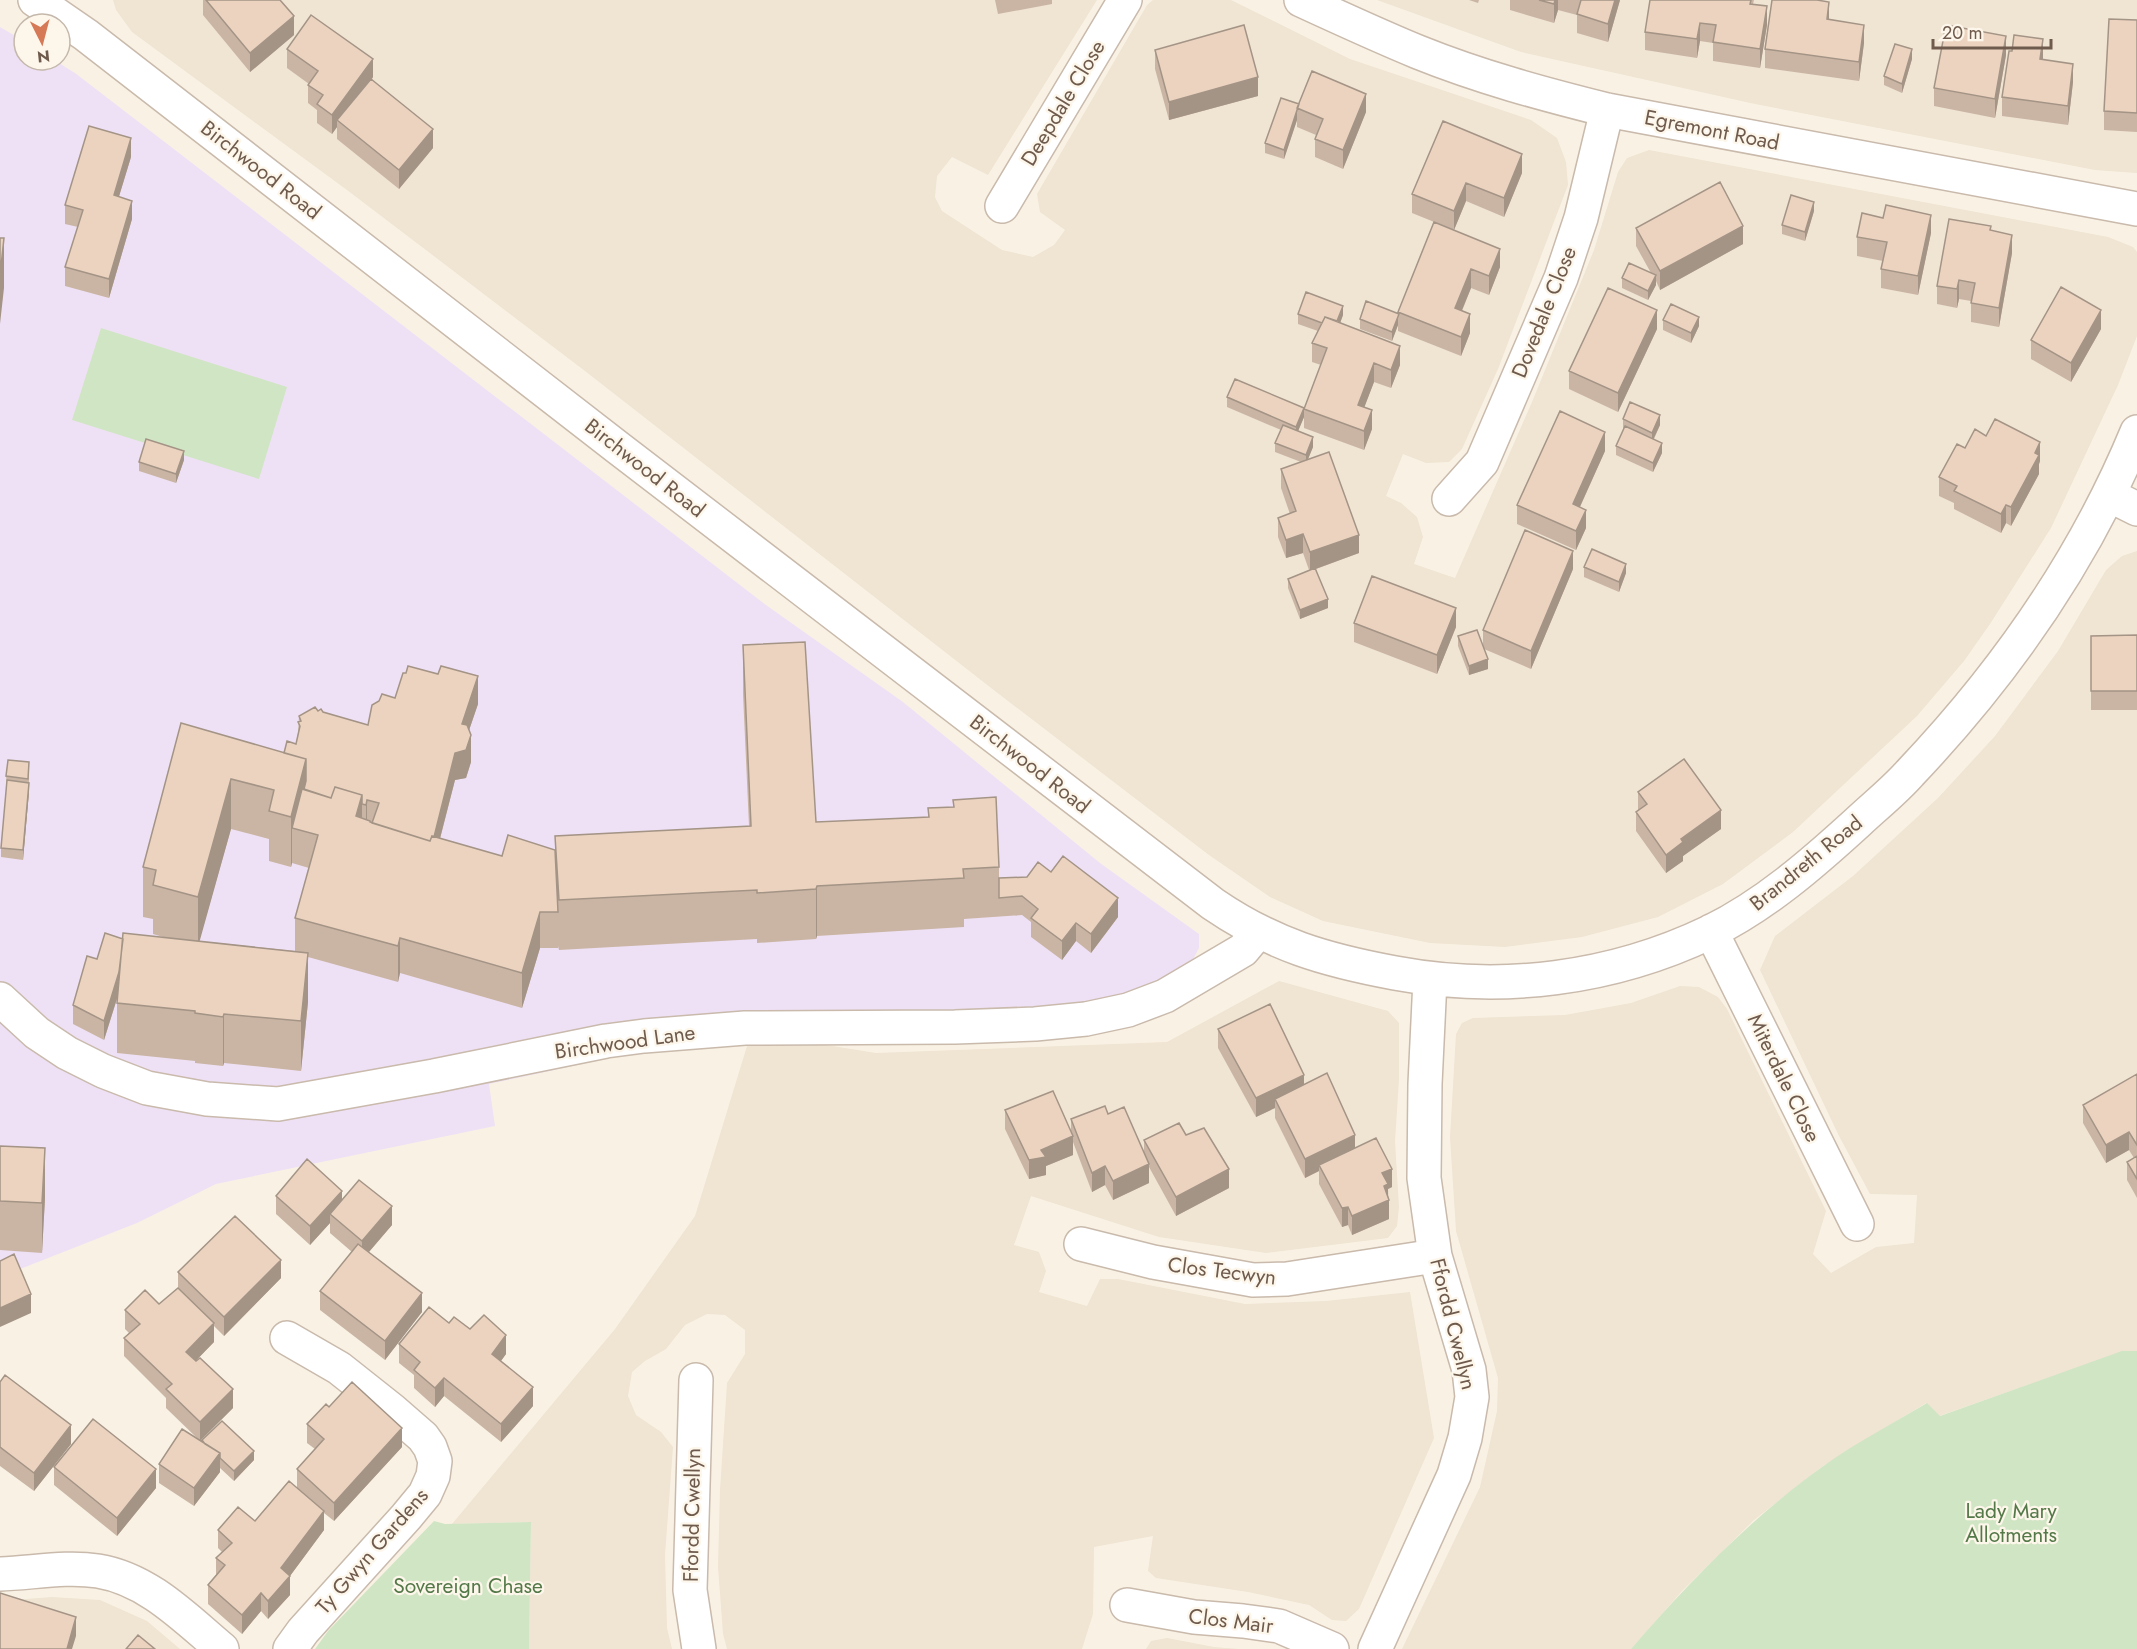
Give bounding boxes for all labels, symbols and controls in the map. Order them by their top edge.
north arrow [12,12,72,72]
scale bar [1933,12,2052,50]
text: 20 m [1942,20,1982,46]
street label: Deepdale Close [1014,34,1112,172]
text: N [36,44,51,69]
street label: Egremont Road [1642,102,1782,158]
street label: Birchwood Road [194,113,328,227]
street label: Dovedale Close [1504,242,1584,382]
street label: Birchwood Road [578,411,712,525]
street label: Birchwood Road [963,707,1097,821]
street label: Brandreth Road [1743,808,1869,918]
street label: Miterdale Close [1740,1009,1828,1147]
street label: Birchwood Lane [553,1017,697,1067]
street label: Clos Tecwyn [1166,1249,1278,1293]
street label: Ffordd Cwellyn [1422,1255,1484,1393]
street label: Ffordd Cwellyn [676,1447,708,1583]
street label: Ty Gwyn Gardens [309,1481,435,1621]
park label: Lady Mary Allotments [1965,1496,2057,1550]
park label: Sovereign Chase [393,1571,543,1601]
street label: Clos Mair [1187,1601,1276,1641]

